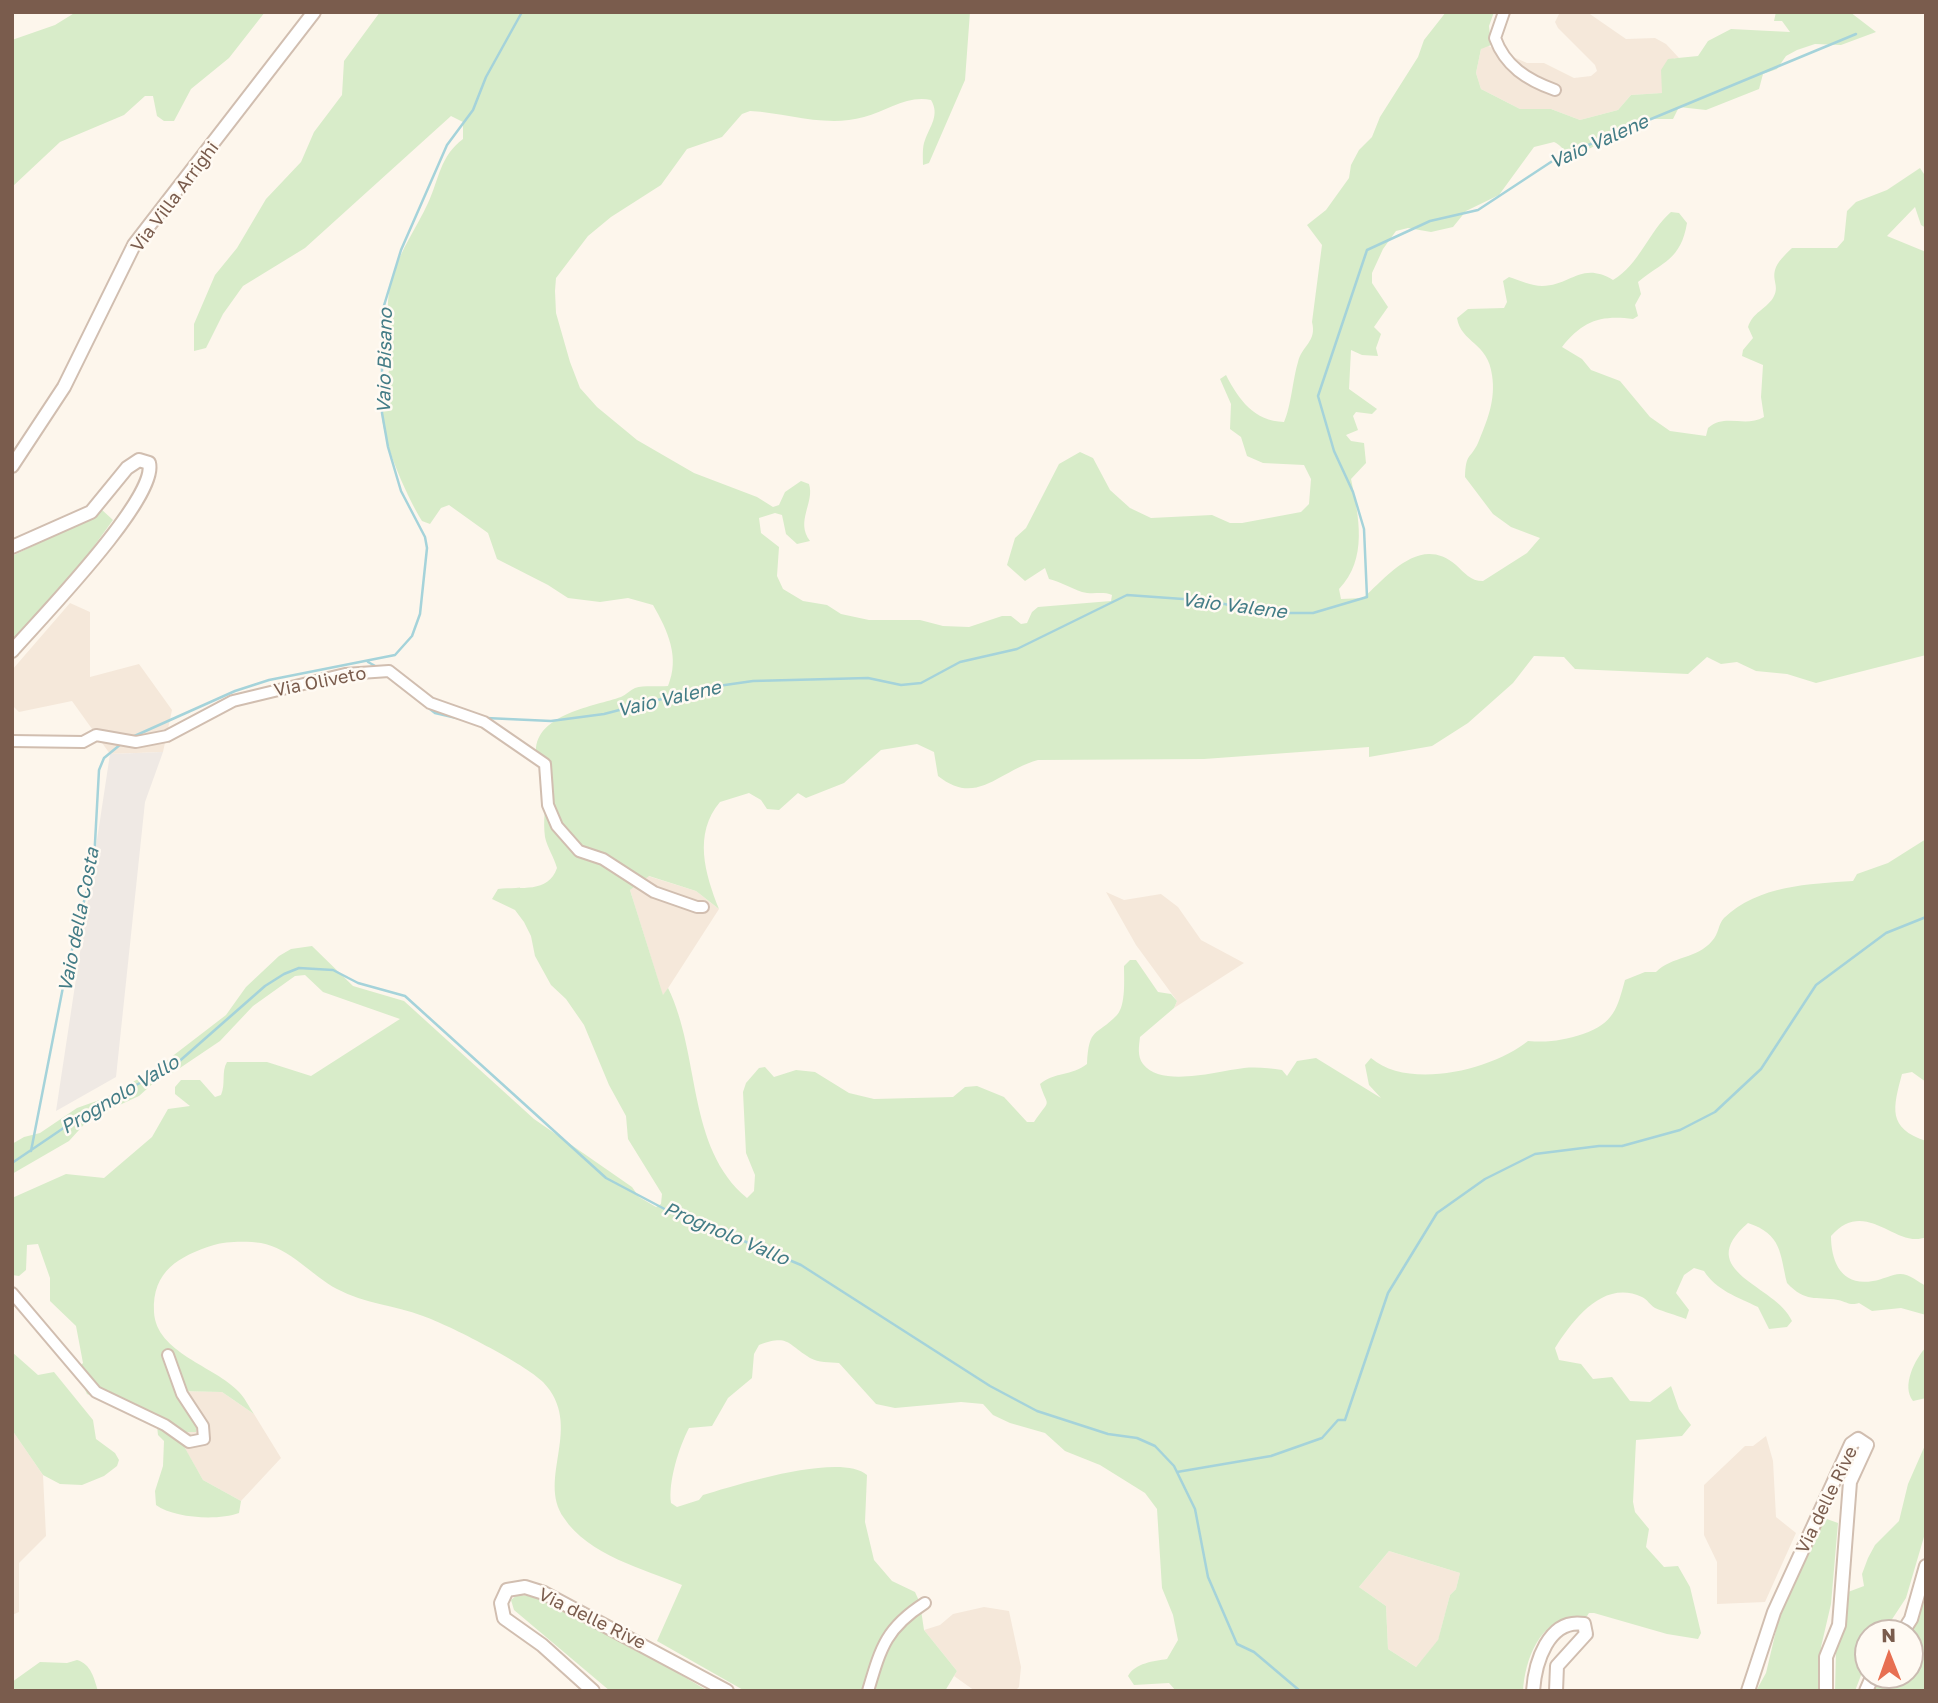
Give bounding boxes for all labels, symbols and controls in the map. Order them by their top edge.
water label: Vaio Valene [1546,110,1652,174]
street label: Via Villa Arrighi [126,138,224,256]
water label: Vaio Bisano [373,308,397,414]
water label: Vaio Valene [1180,588,1288,624]
street label: Via Oliveto [272,662,368,702]
water label: Vaio Valene [615,676,723,722]
water label: Vaio della Costa [54,846,104,994]
water label: Prognolo Vallo [57,1051,183,1139]
water label: Prognolo Vallo [660,1197,792,1271]
street label: Via delle Rive [1792,1443,1862,1557]
street label: Via delle Rive [535,1584,649,1654]
north arrow [1854,1619,1924,1689]
text: N [1881,1623,1896,1646]

